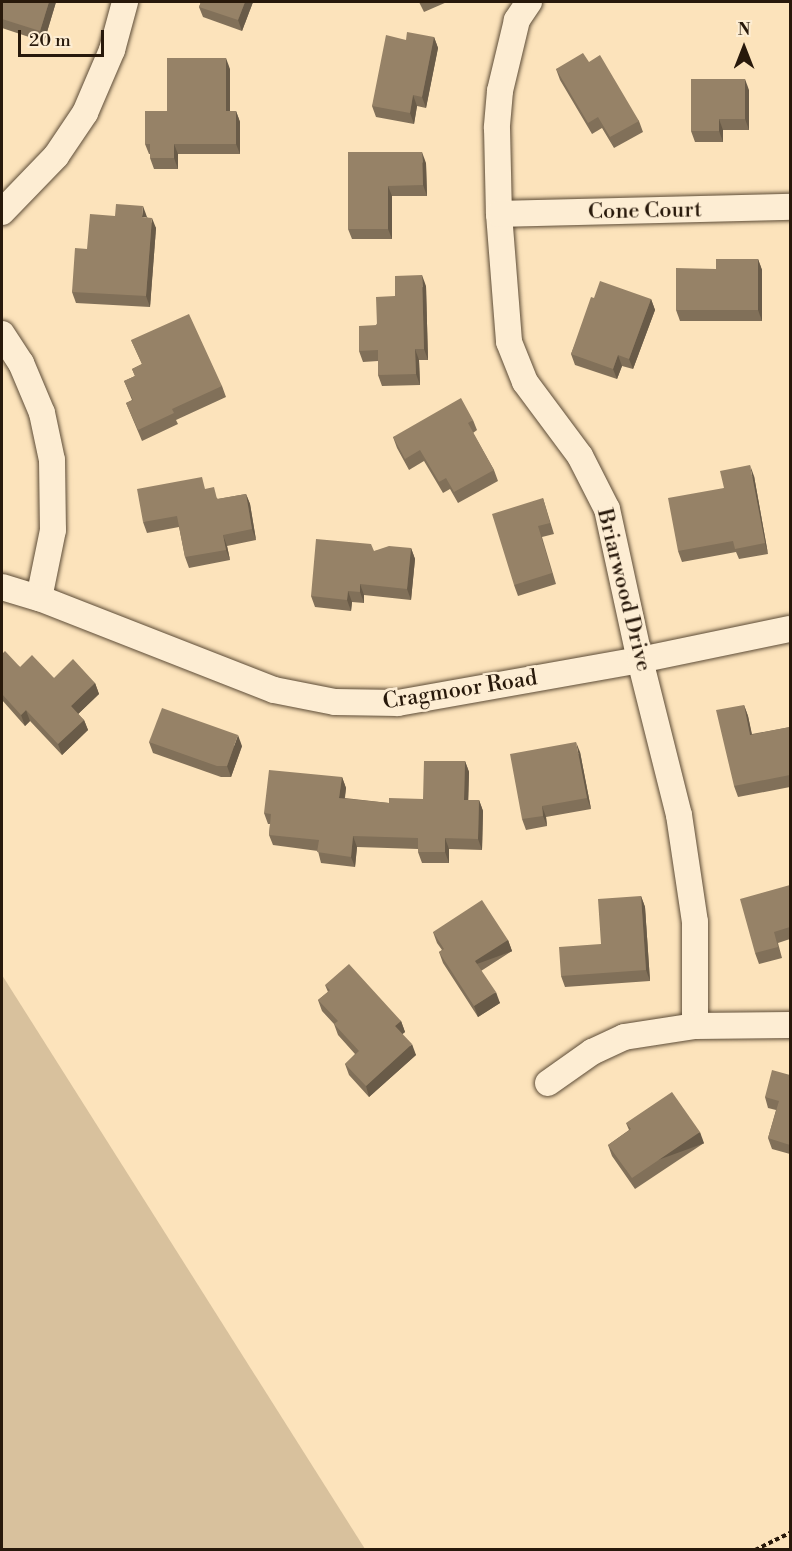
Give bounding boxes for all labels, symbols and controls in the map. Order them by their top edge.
scale bar [21,18,106,56]
north arrow [714,18,774,78]
text: N [738,20,750,40]
text: 20 m [29,29,71,52]
street label: Cone Court [588,197,702,225]
street label: Briarwood Drive [591,506,657,674]
street label: Cragmoor Road [381,665,539,715]

